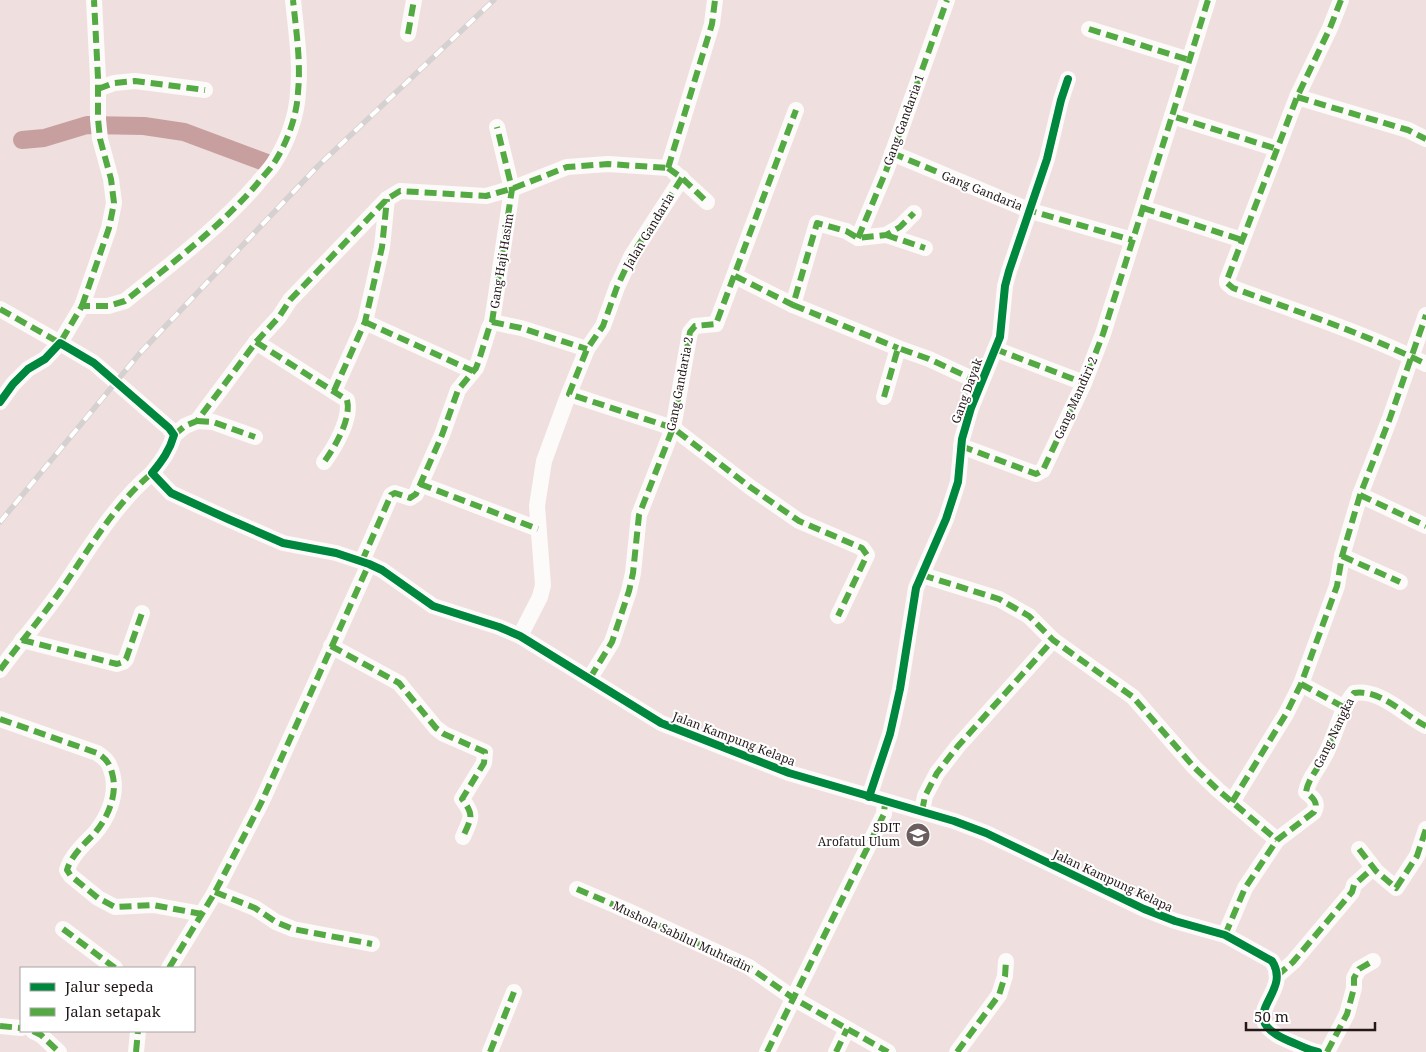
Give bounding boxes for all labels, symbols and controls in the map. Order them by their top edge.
street label: Gang Gandaria 1 [879,72,928,168]
street label: Gang Gandaria [939,167,1026,215]
street label: Jalan Gandaria [619,189,678,273]
street label: Gang Haji Hasim [486,212,517,310]
street label: Gang Gandaria 2 [662,335,697,433]
street label: Gang Mandiri 2 [1050,354,1101,442]
street label: Gang Dayak [947,355,987,426]
street label: Gang Nangka [1309,694,1358,771]
street label: Jalan Kampung Kelapa [669,707,798,770]
place label: SDIT Arofatul Ulum [818,819,901,850]
school or university icon: SDIT Arofatul Ulum [905,822,931,848]
street label: Jalan Kampung Kelapa [1050,845,1176,916]
street label: Mushola Sabilul Muhtadin [610,897,755,976]
legend [20,967,195,1032]
text: Jalur sepeda [64,976,154,996]
scale bar [1246,1000,1375,1032]
text: Jalan setapak [64,1001,161,1021]
text: 50 m [1254,1006,1289,1026]

